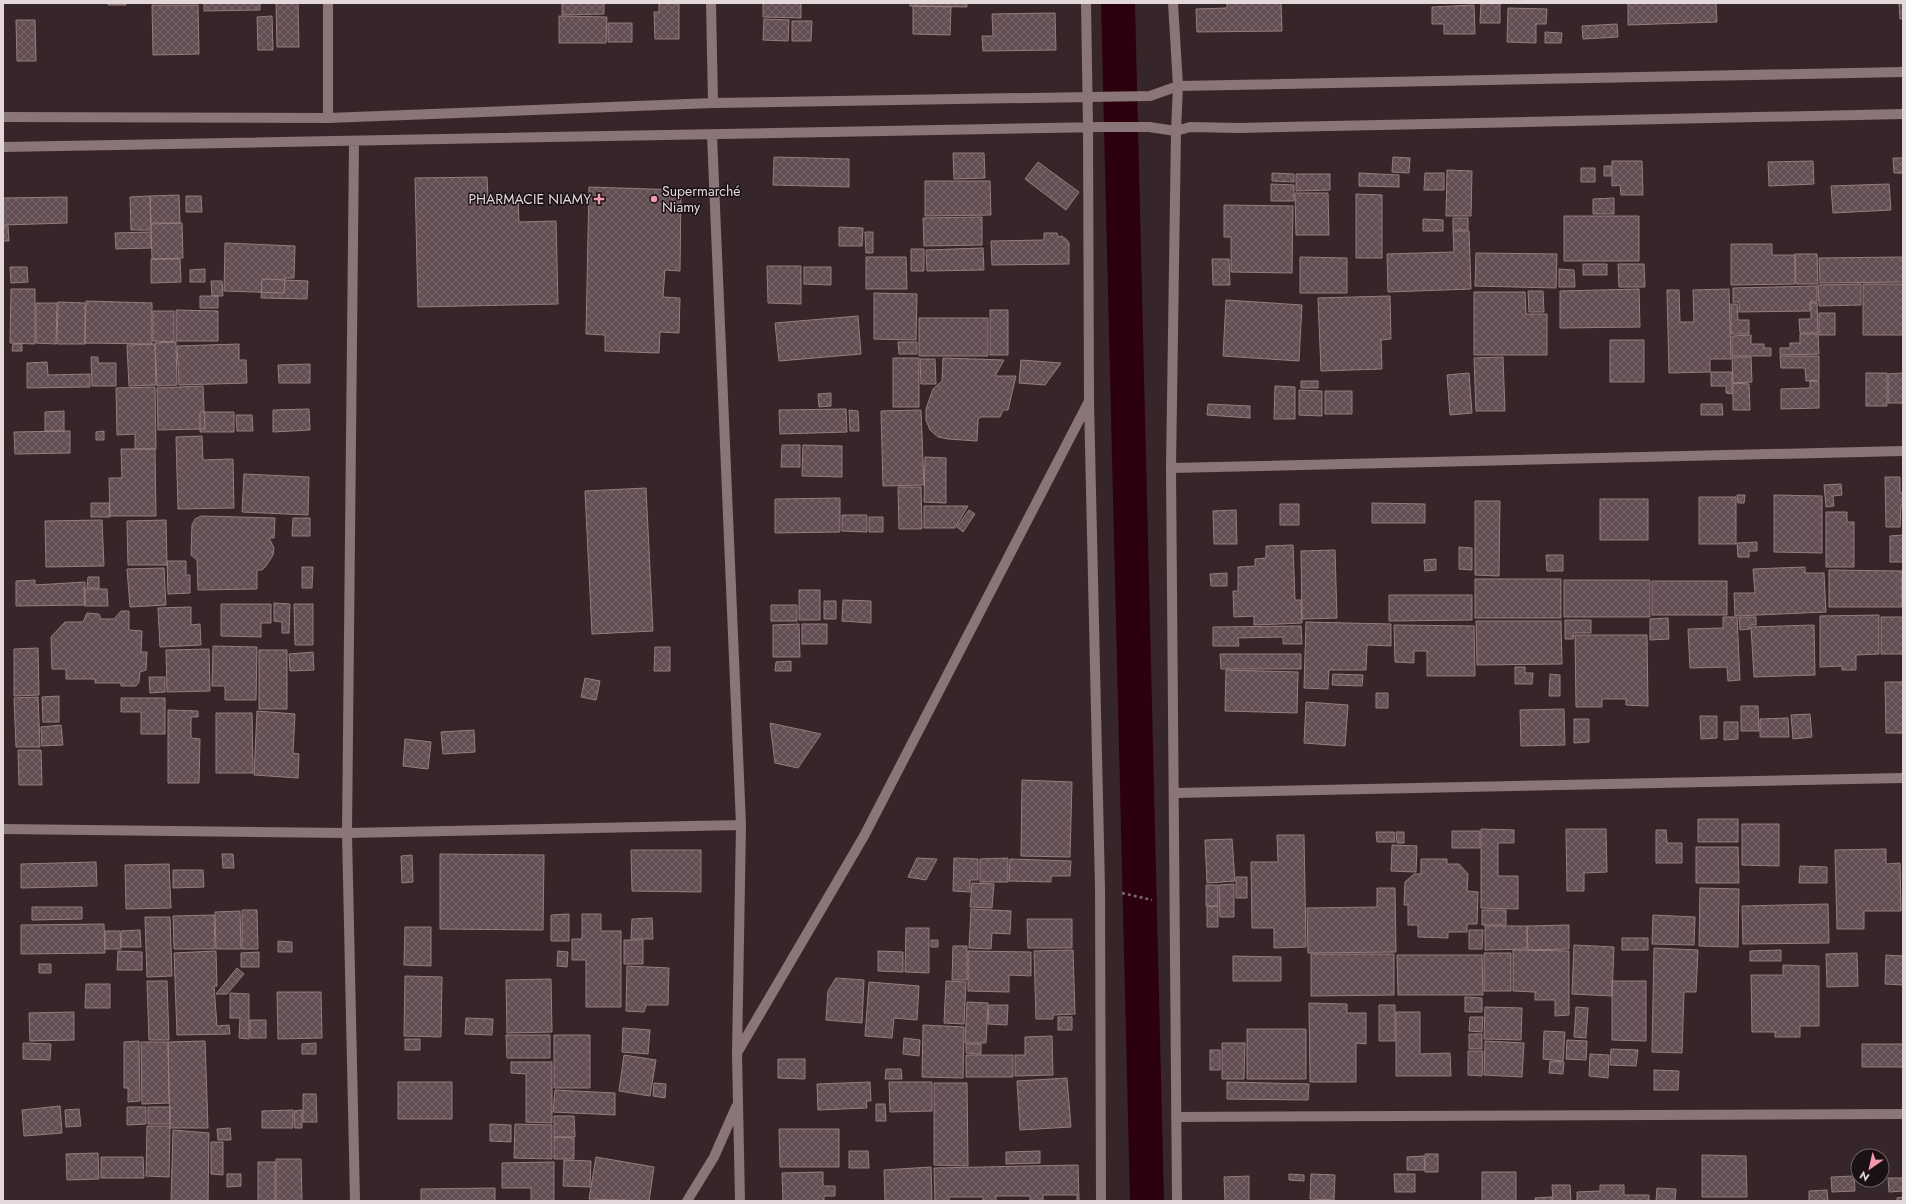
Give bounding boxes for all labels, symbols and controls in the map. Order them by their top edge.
place label: Supermarché Niamy [662,181,741,217]
place label: PHARMACIE NIAMY [468,189,591,209]
marker: PHARMACIE NIAMY [594,194,604,204]
marker: Supermarché Niamy [649,194,659,204]
north arrow [1850,1148,1890,1188]
text: N [1856,1167,1873,1185]

